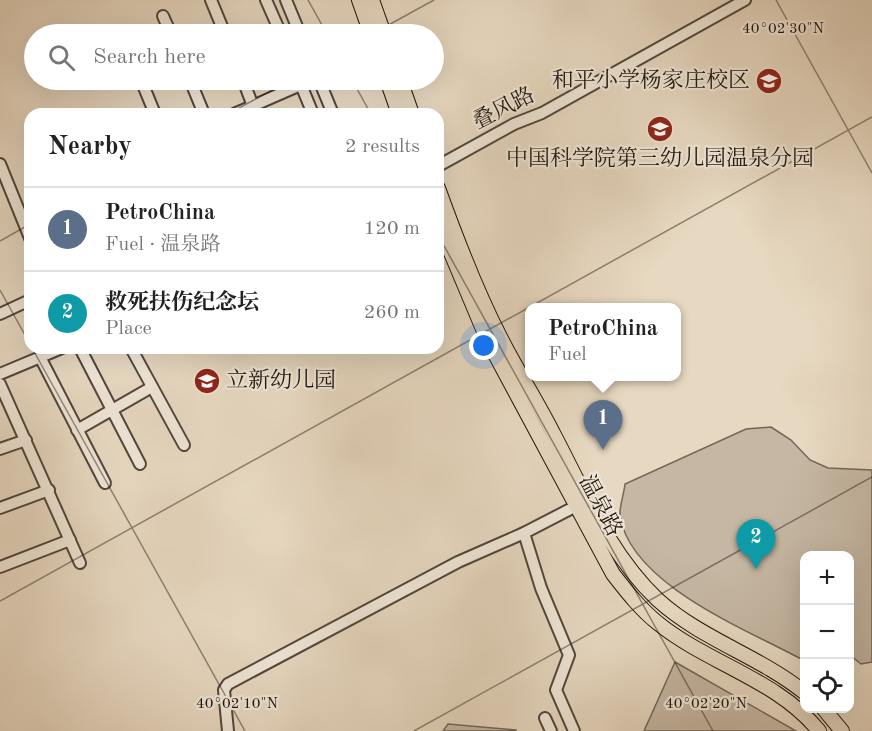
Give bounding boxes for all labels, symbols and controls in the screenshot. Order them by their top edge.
text: 40°02'30"N [742,22,824,37]
search box [24,24,444,90]
icon: search [45,41,78,74]
text: Search here [93,46,206,68]
school or university icon: 和平小学杨家庄校区 [754,66,784,96]
place label: 和平小学杨家庄校区 [552,68,750,92]
street label: 叠风路 [469,82,538,134]
school or university icon: 中国科学院第三幼儿园温泉分园 [645,114,675,144]
text: Nearby [48,134,132,160]
text: 2 results [345,137,420,157]
place label: 中国科学院第三幼儿园温泉分园 [506,146,814,170]
text: PetroChina [105,202,215,224]
text: 1 [62,219,73,239]
text: 120 m [364,219,420,239]
text: Fuel · 温泉路 [105,235,221,255]
text: 救死扶伤纪念坛 [105,292,259,314]
text: 2 [62,303,73,323]
text: 260 m [364,303,420,323]
popup [525,303,681,381]
text: PetroChina [548,318,658,340]
text: Place [105,319,152,339]
your location [469,331,498,360]
text: Fuel [548,345,587,365]
school or university icon: 立新幼儿园 [192,366,222,396]
place label: 立新幼儿园 [226,368,336,392]
pin: 1 [584,400,622,450]
street label: 温泉路 [575,471,627,540]
pin: 2 [736,520,776,569]
map controls [800,551,854,713]
button: + [800,551,854,605]
button: − [800,605,854,659]
button: locate [800,659,854,713]
text: 40°02'10"N [196,697,278,712]
text: 40°02'20"N [665,697,747,712]

